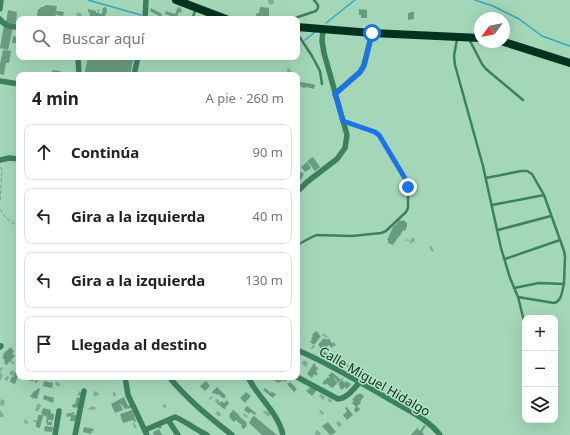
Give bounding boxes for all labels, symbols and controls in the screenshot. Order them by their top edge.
north arrow [474,12,510,48]
search box [16,16,300,60]
route start [363,24,381,42]
icon: search [30,27,52,49]
text: Buscar aquí [62,28,145,48]
text: 4 min [32,87,79,110]
text: A pie · 260 m [206,89,284,107]
icon: ahead [33,141,55,163]
text: Continúa [71,142,139,162]
text: 90 m [253,143,283,161]
route end [399,178,417,196]
icon: left [33,205,55,227]
text: Gira a la izquierda [71,206,205,226]
text: 40 m [253,207,283,225]
icon: left [33,269,55,291]
text: Gira a la izquierda [71,270,205,290]
text: 130 m [245,271,283,289]
map controls [522,315,558,423]
button: + [522,315,558,351]
icon: arrive [33,333,55,355]
text: Llegada al destino [71,334,207,354]
street label: Calle Miguel Hidalgo [316,342,434,420]
button: − [522,351,558,387]
button: layers [522,387,558,423]

